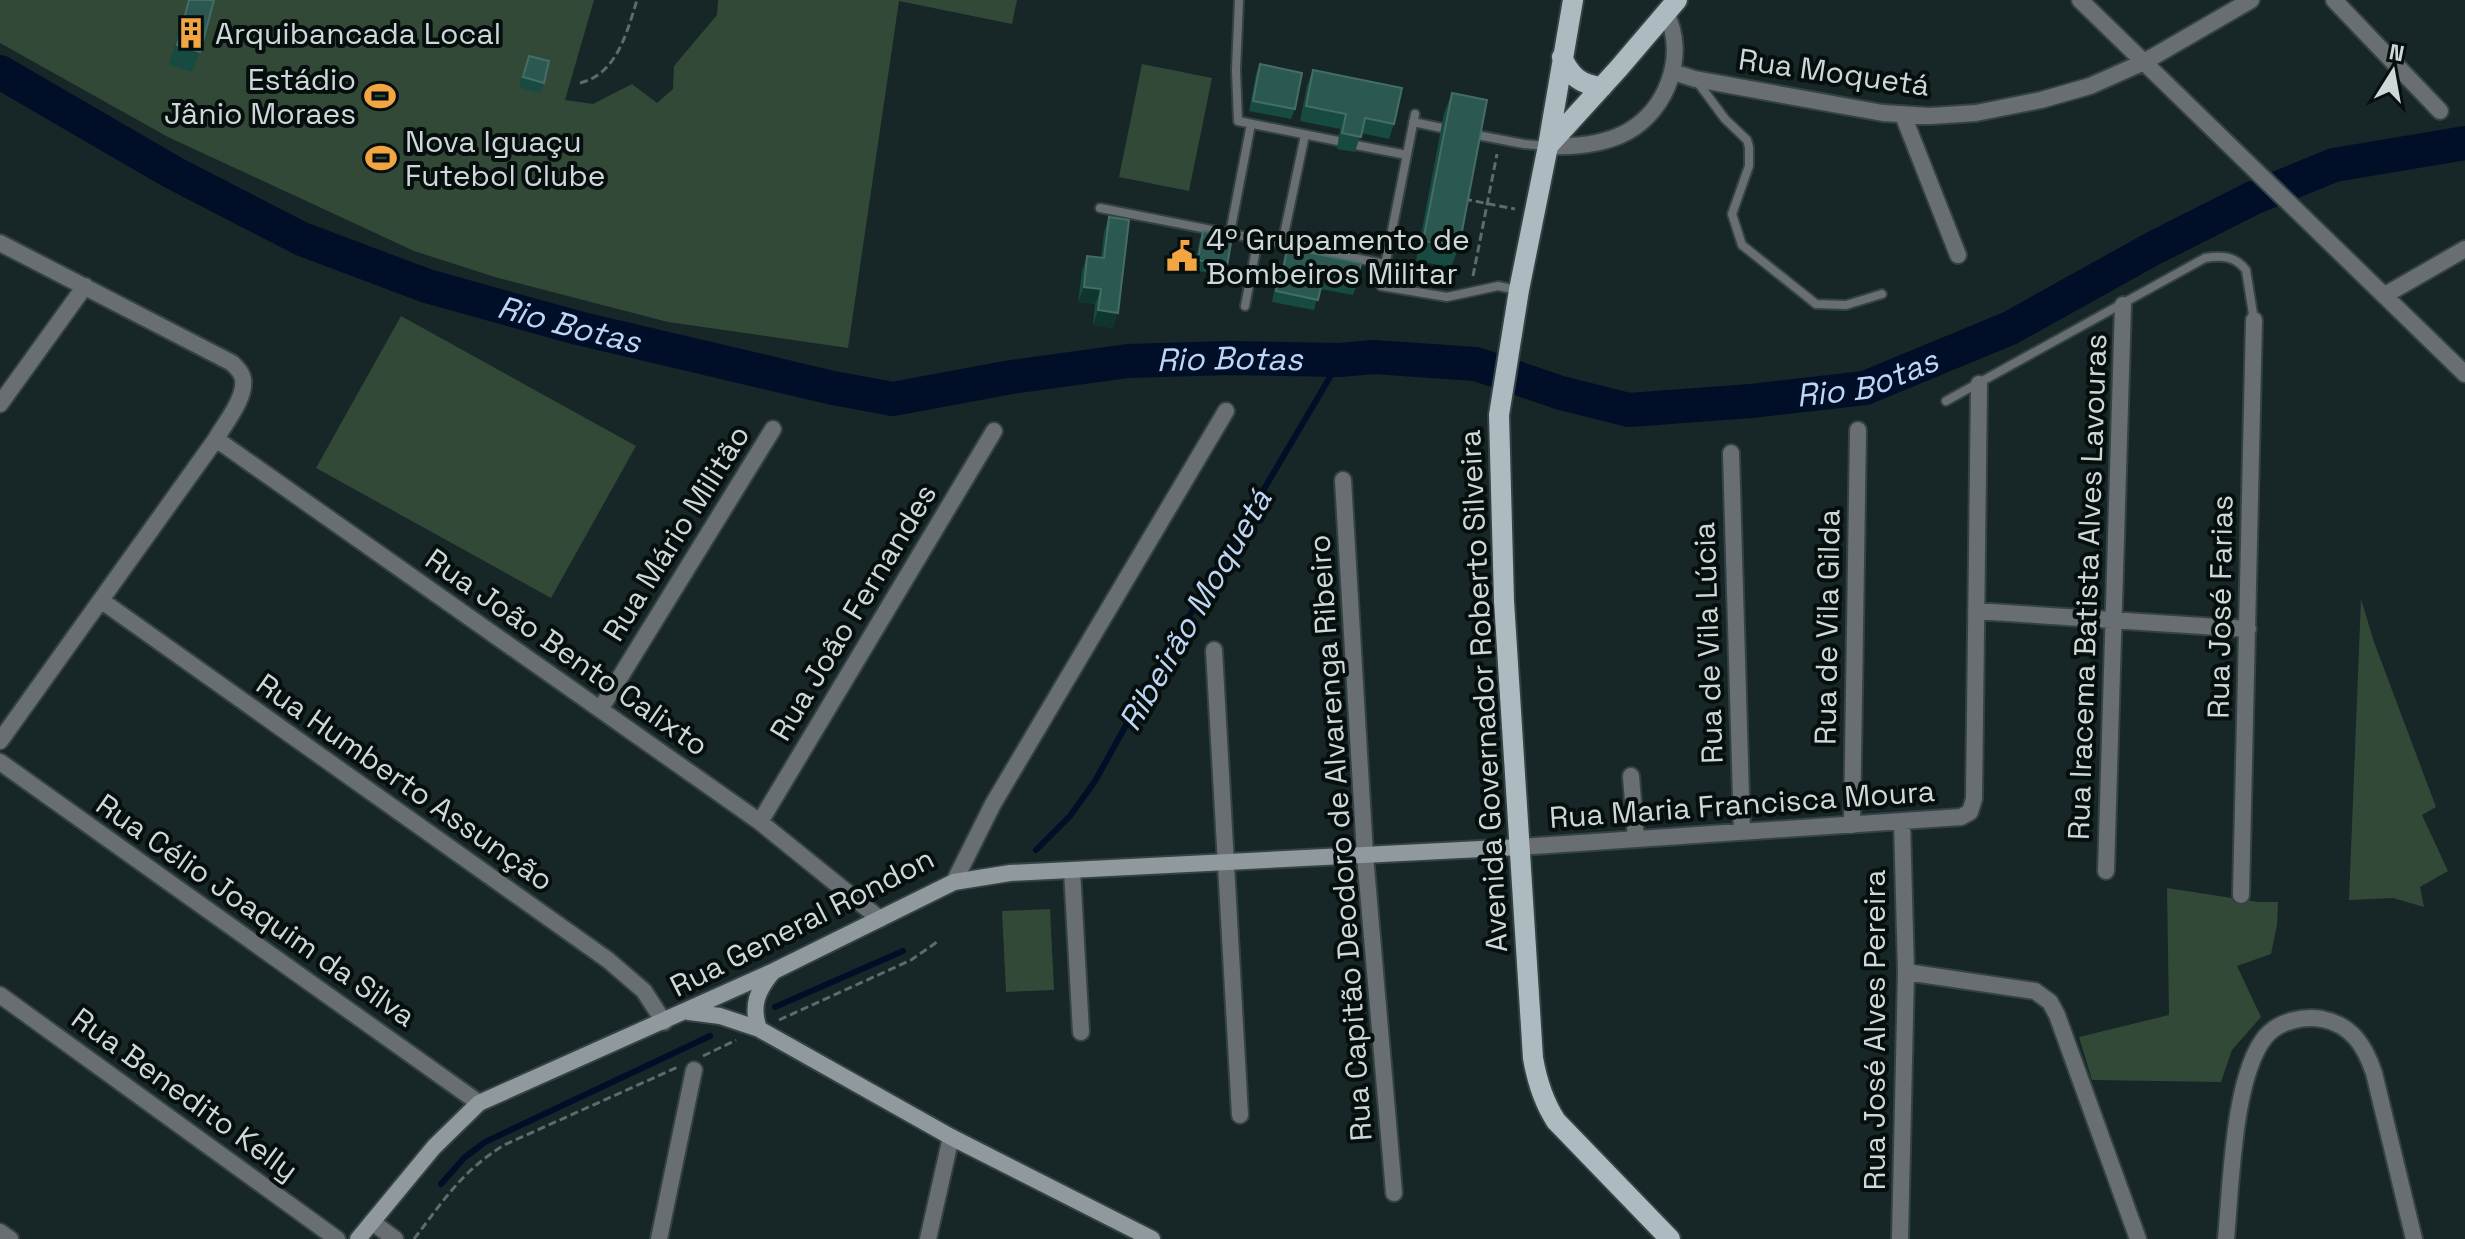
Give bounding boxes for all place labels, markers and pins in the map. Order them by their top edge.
place label: Arquibancada Local [215,14,501,53]
building icon: Arquibancada Local [174,16,208,50]
place label: Estádio Jânio Moraes [164,60,356,133]
sports icon: Estádio Jânio Moraes [363,79,397,113]
place label: Nova Iguaçu Futebol Clube [405,122,606,195]
sports icon: Nova Iguaçu Futebol Clube [364,141,398,175]
place label: 4º Grupamento de Bombeiros Militar [1206,220,1470,293]
public building icon: 4º Grupamento de Bombeiros Militar [1165,239,1199,273]

